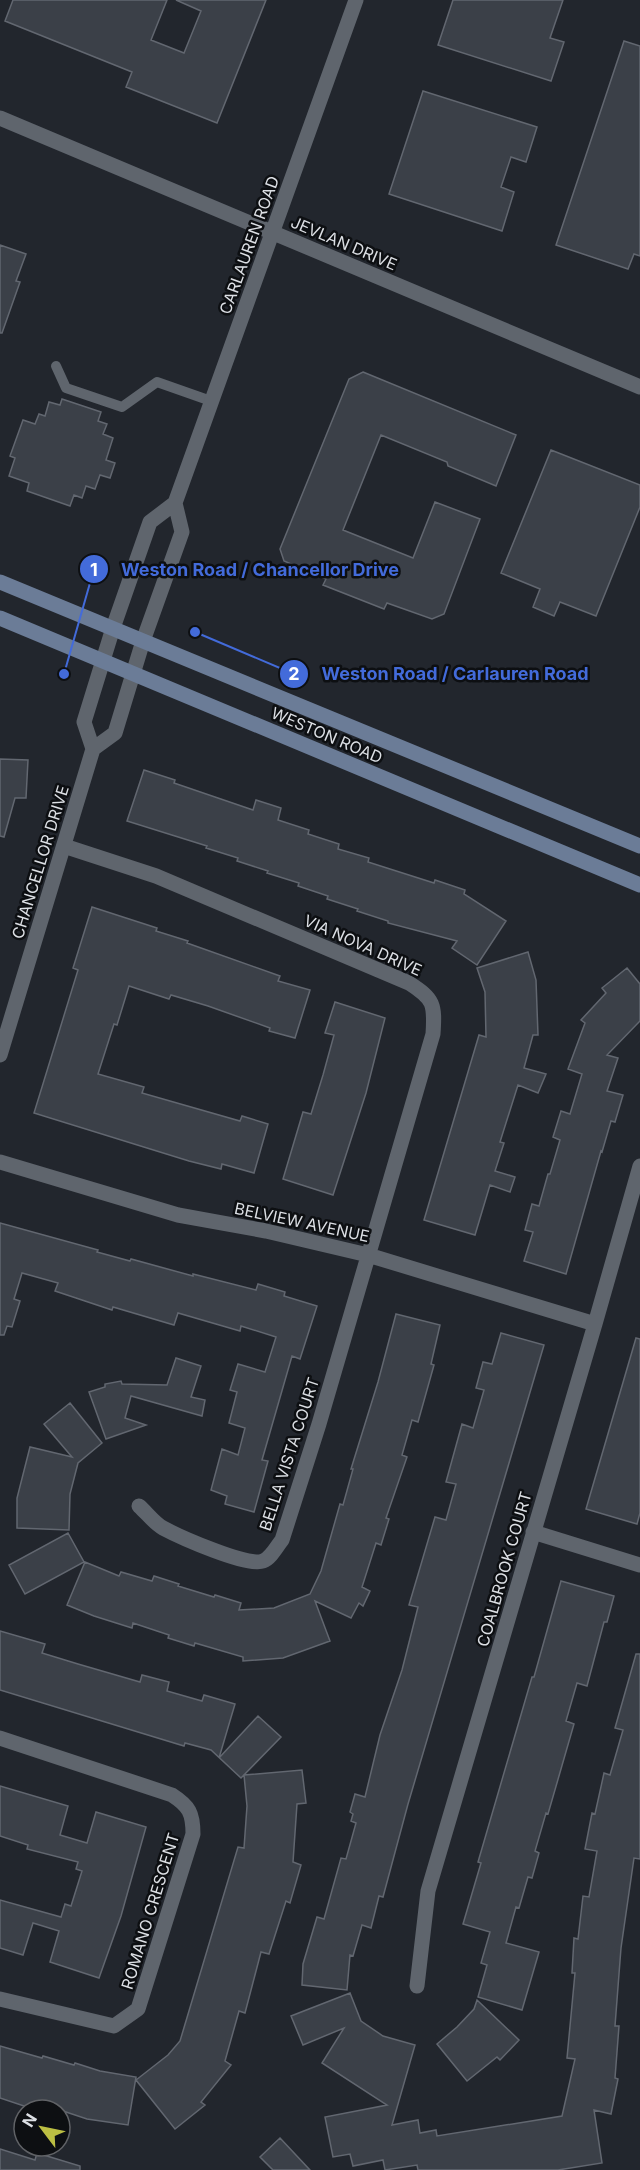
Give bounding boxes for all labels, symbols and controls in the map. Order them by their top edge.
street label: CARLAUREN ROAD [215,173,283,317]
street label: JEVLAN DRIVE [288,212,400,274]
callout: Weston Road / Chancellor Drive [79,551,411,587]
text: 1 [90,559,98,580]
text: Weston Road / Chancellor Drive [121,559,399,580]
callout: Weston Road / Carlauren Road [279,656,601,692]
text: 2 [288,663,300,684]
text: Weston Road / Carlauren Road [321,663,589,684]
street label: WESTON ROAD [268,703,386,767]
street label: CHANCELLOR DRIVE [7,783,73,941]
street label: VIA NOVA DRIVE [301,910,425,980]
street label: BELVIEW AVENUE [233,1198,371,1246]
street label: BELLA VISTA COURT [255,1375,323,1533]
street label: COALBROOK COURT [472,1489,536,1649]
street label: ROMANO CRESCENT [117,1830,183,1992]
north arrow [12,2098,72,2158]
text: N [18,2110,41,2131]

